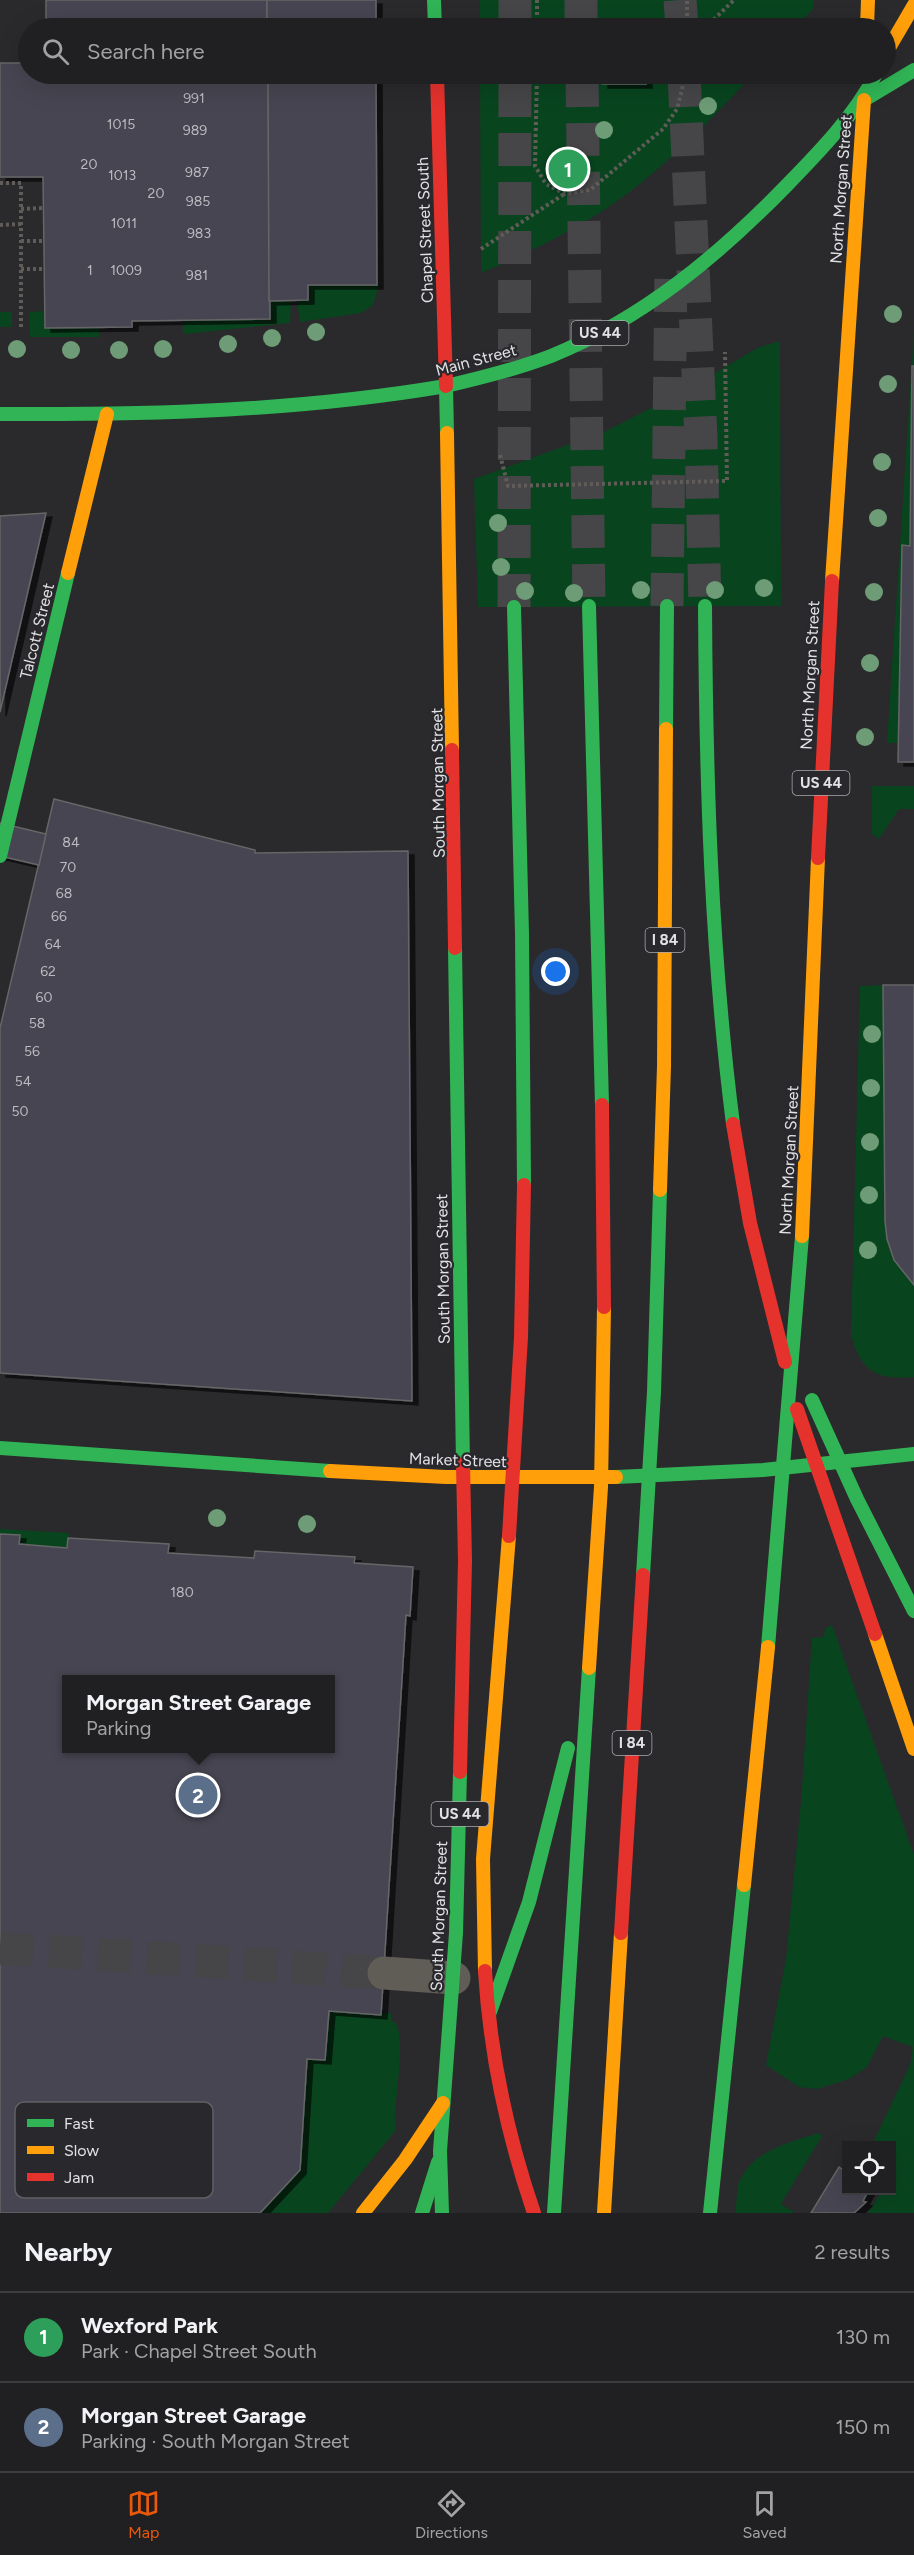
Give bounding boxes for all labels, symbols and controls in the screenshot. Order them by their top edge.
search box [18,18,896,84]
icon: search [39,35,72,68]
text: Search here [87,38,205,65]
house number: 991 [183,90,205,107]
street label: North Morgan Street [826,114,856,264]
house number: 1015 [107,116,135,133]
house number: 989 [183,122,207,139]
pin: 1 [548,146,588,192]
house number: 20 [81,156,97,173]
street label: Chapel Street South [413,157,437,303]
house number: 987 [185,164,209,181]
house number: 1013 [108,167,136,184]
house number: 20 [148,185,164,202]
house number: 985 [186,193,210,210]
house number: 1011 [111,215,137,232]
house number: 983 [187,225,211,242]
house number: 1 [87,262,93,279]
house number: 1009 [110,262,142,279]
house number: 981 [186,267,208,284]
road number: US 44 [572,321,628,345]
street label: Main Street [433,340,519,380]
street label: Talcott Street [16,581,58,681]
street label: North Morgan Street [797,600,823,750]
street label: South Morgan Street [427,708,449,858]
road number: US 44 [792,771,850,795]
house number: 84 [62,834,80,851]
house number: 70 [60,859,76,876]
house number: 68 [56,885,72,902]
house number: 66 [51,908,67,925]
road number: I 84 [646,928,684,952]
house number: 64 [45,936,62,953]
your location [541,957,570,986]
house number: 62 [40,963,56,980]
house number: 60 [36,989,52,1006]
house number: 58 [29,1015,45,1032]
house number: 56 [24,1043,40,1060]
house number: 54 [15,1073,32,1090]
street label: North Morgan Street [776,1085,802,1235]
house number: 50 [11,1103,29,1120]
street label: South Morgan Street [432,1194,454,1344]
street label: Market Street [409,1449,507,1471]
house number: 180 [170,1584,194,1601]
popup [62,1675,335,1753]
text: Morgan Street Garage [86,1689,311,1716]
text: Parking [86,1716,151,1740]
road number: I 84 [612,1731,652,1755]
pin: 2 [178,1772,218,1818]
road number: US 44 [432,1802,488,1826]
street label: South Morgan Street [427,1841,451,1991]
legend [15,2102,213,2198]
text: Fast [64,2114,94,2133]
text: Slow [64,2141,99,2160]
map controls [842,2141,896,2195]
button: locate [842,2141,896,2195]
text: Jam [64,2168,94,2187]
text: Nearby [24,2236,112,2268]
text: 2 results [814,2240,890,2264]
text: Wexford Park [81,2312,218,2339]
text: 1 [39,2325,48,2349]
text: 130 m [836,2325,890,2349]
text: Park · Chapel Street South [81,2339,317,2363]
text: Morgan Street Garage [81,2402,306,2429]
text: 2 [38,2415,49,2439]
text: 150 m [835,2415,890,2439]
text: Parking · South Morgan Street [81,2429,350,2453]
tab: Map [127,2487,160,2542]
tab: Directions [415,2487,488,2542]
tab: Saved [743,2487,787,2542]

